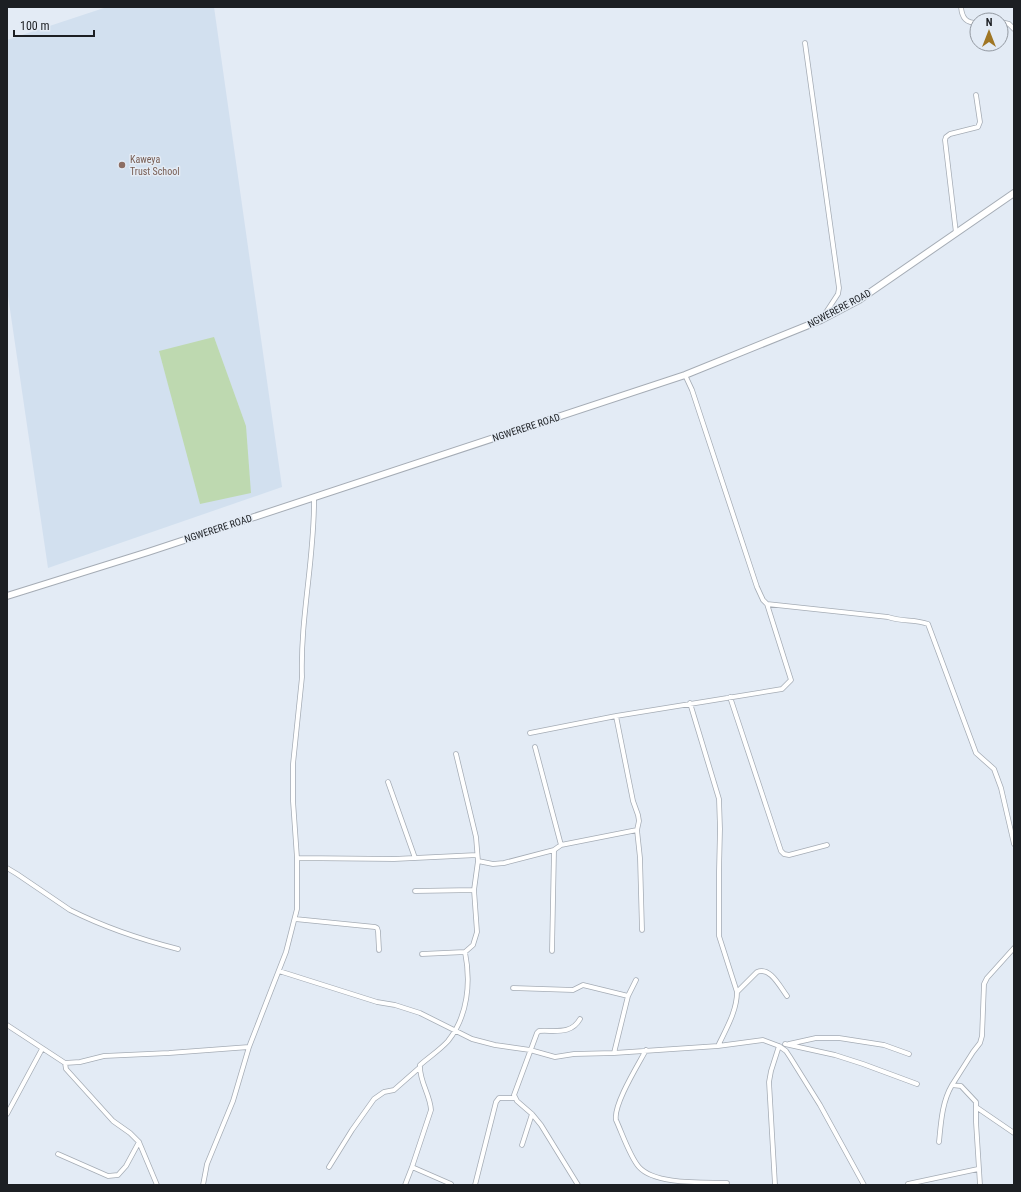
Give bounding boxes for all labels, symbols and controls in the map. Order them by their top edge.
scale bar [14,12,94,38]
north arrow [969,12,1009,52]
text: N [986,16,993,29]
text: 100 m [20,19,50,33]
place label: Kaweya Trust School [130,154,180,177]
marker: Kaweya Trust School [117,160,127,170]
street label: NGWERERE ROAD [806,287,873,330]
street label: NGWERERE ROAD [491,411,562,444]
street label: NGWERERE ROAD [183,512,254,545]

